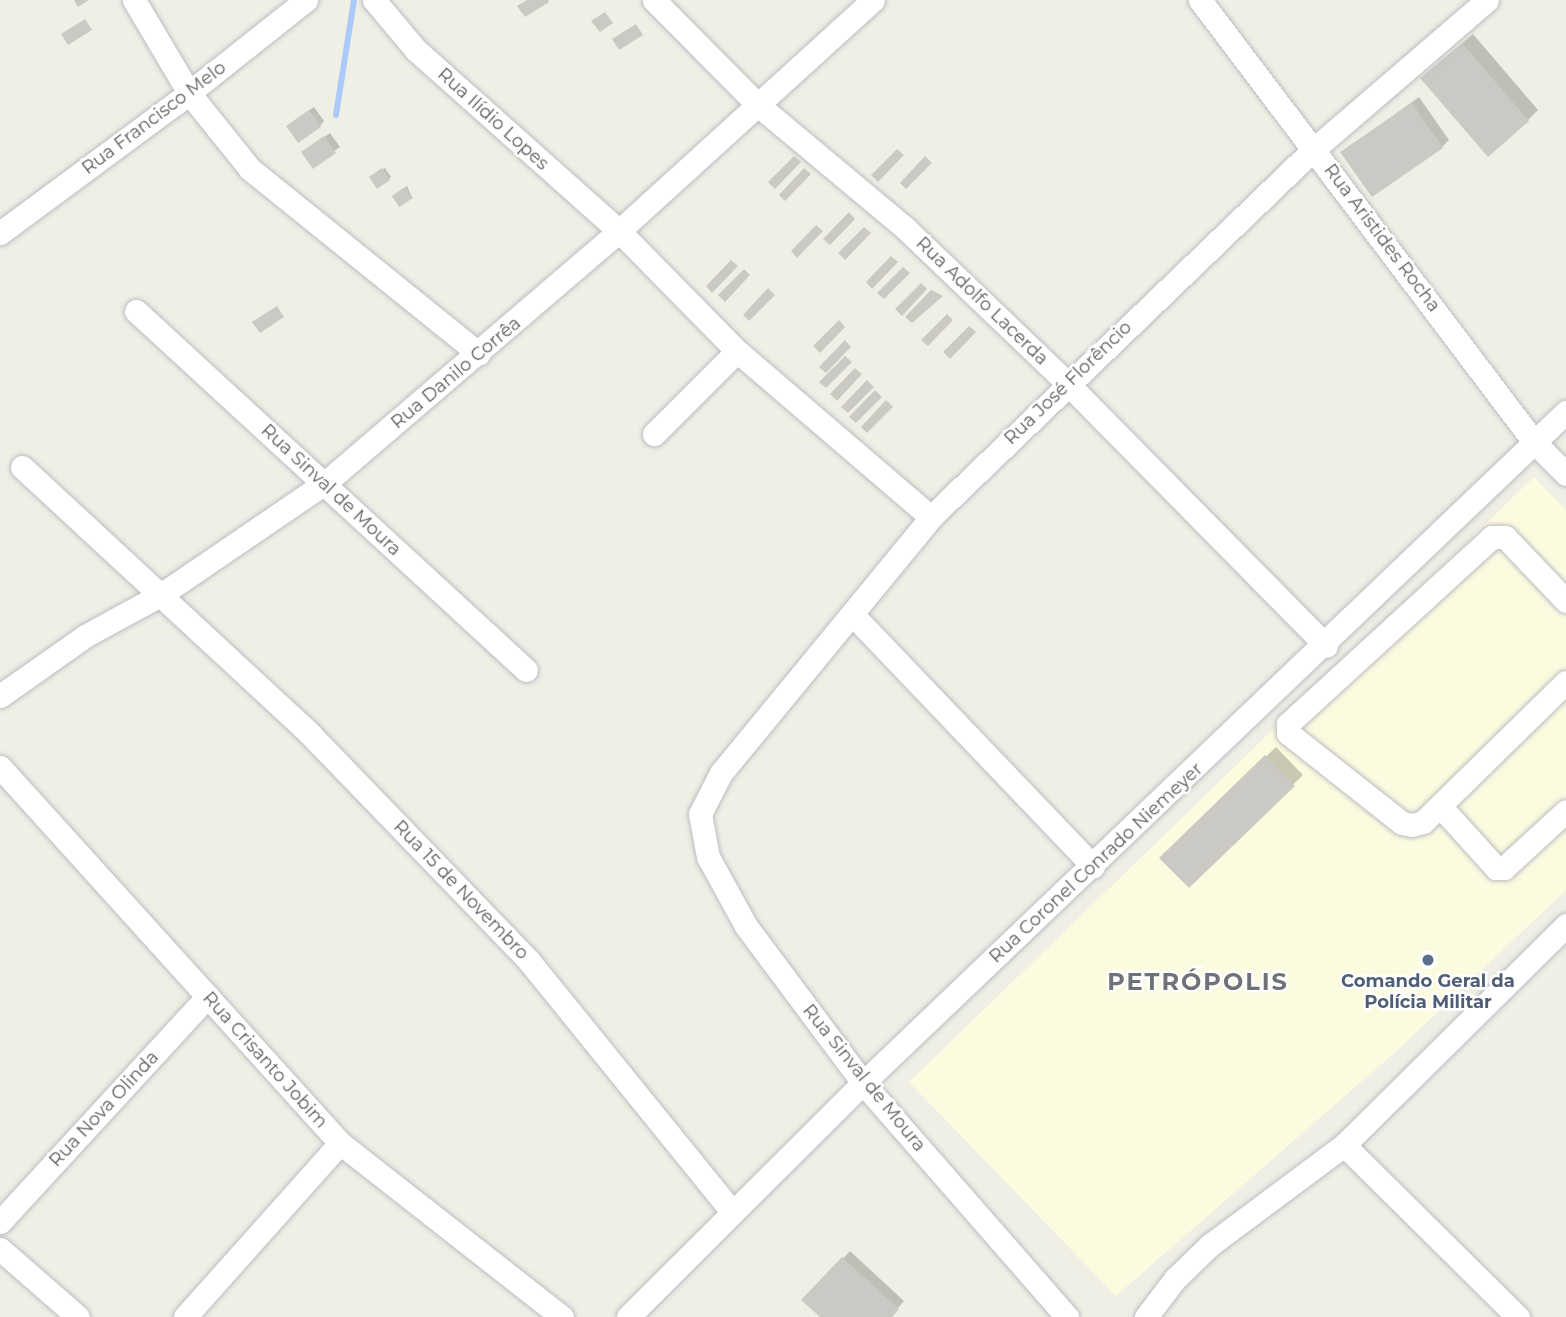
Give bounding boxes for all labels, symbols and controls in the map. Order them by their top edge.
street label: Rua Francisco Melo [78,57,230,179]
street label: Rua Ilídio Lopes [433,63,553,175]
street label: Rua Aristides Rocha [1319,160,1445,316]
street label: Rua Adolfo Lacerda [911,232,1053,370]
street label: Rua Danilo Corrêa [387,312,525,434]
street label: Rua José Florêncio [1000,317,1136,449]
street label: Rua Sinval de Moura [257,420,405,560]
street label: Rua Coronel Conrado Niemeyer [985,758,1207,968]
street label: Rua 15 de Novembro [389,816,533,964]
marker: Comando Geral da Polícia Militar [1420,952,1436,968]
district label: PETRÓPOLIS [1108,968,1288,996]
place label: Comando Geral da Polícia Militar [1341,971,1515,1014]
street label: Rua Crisanto Jobim [198,987,332,1133]
street label: Rua Sinval de Moura [798,1000,930,1156]
street label: Rua Nova Olinda [45,1047,163,1171]

